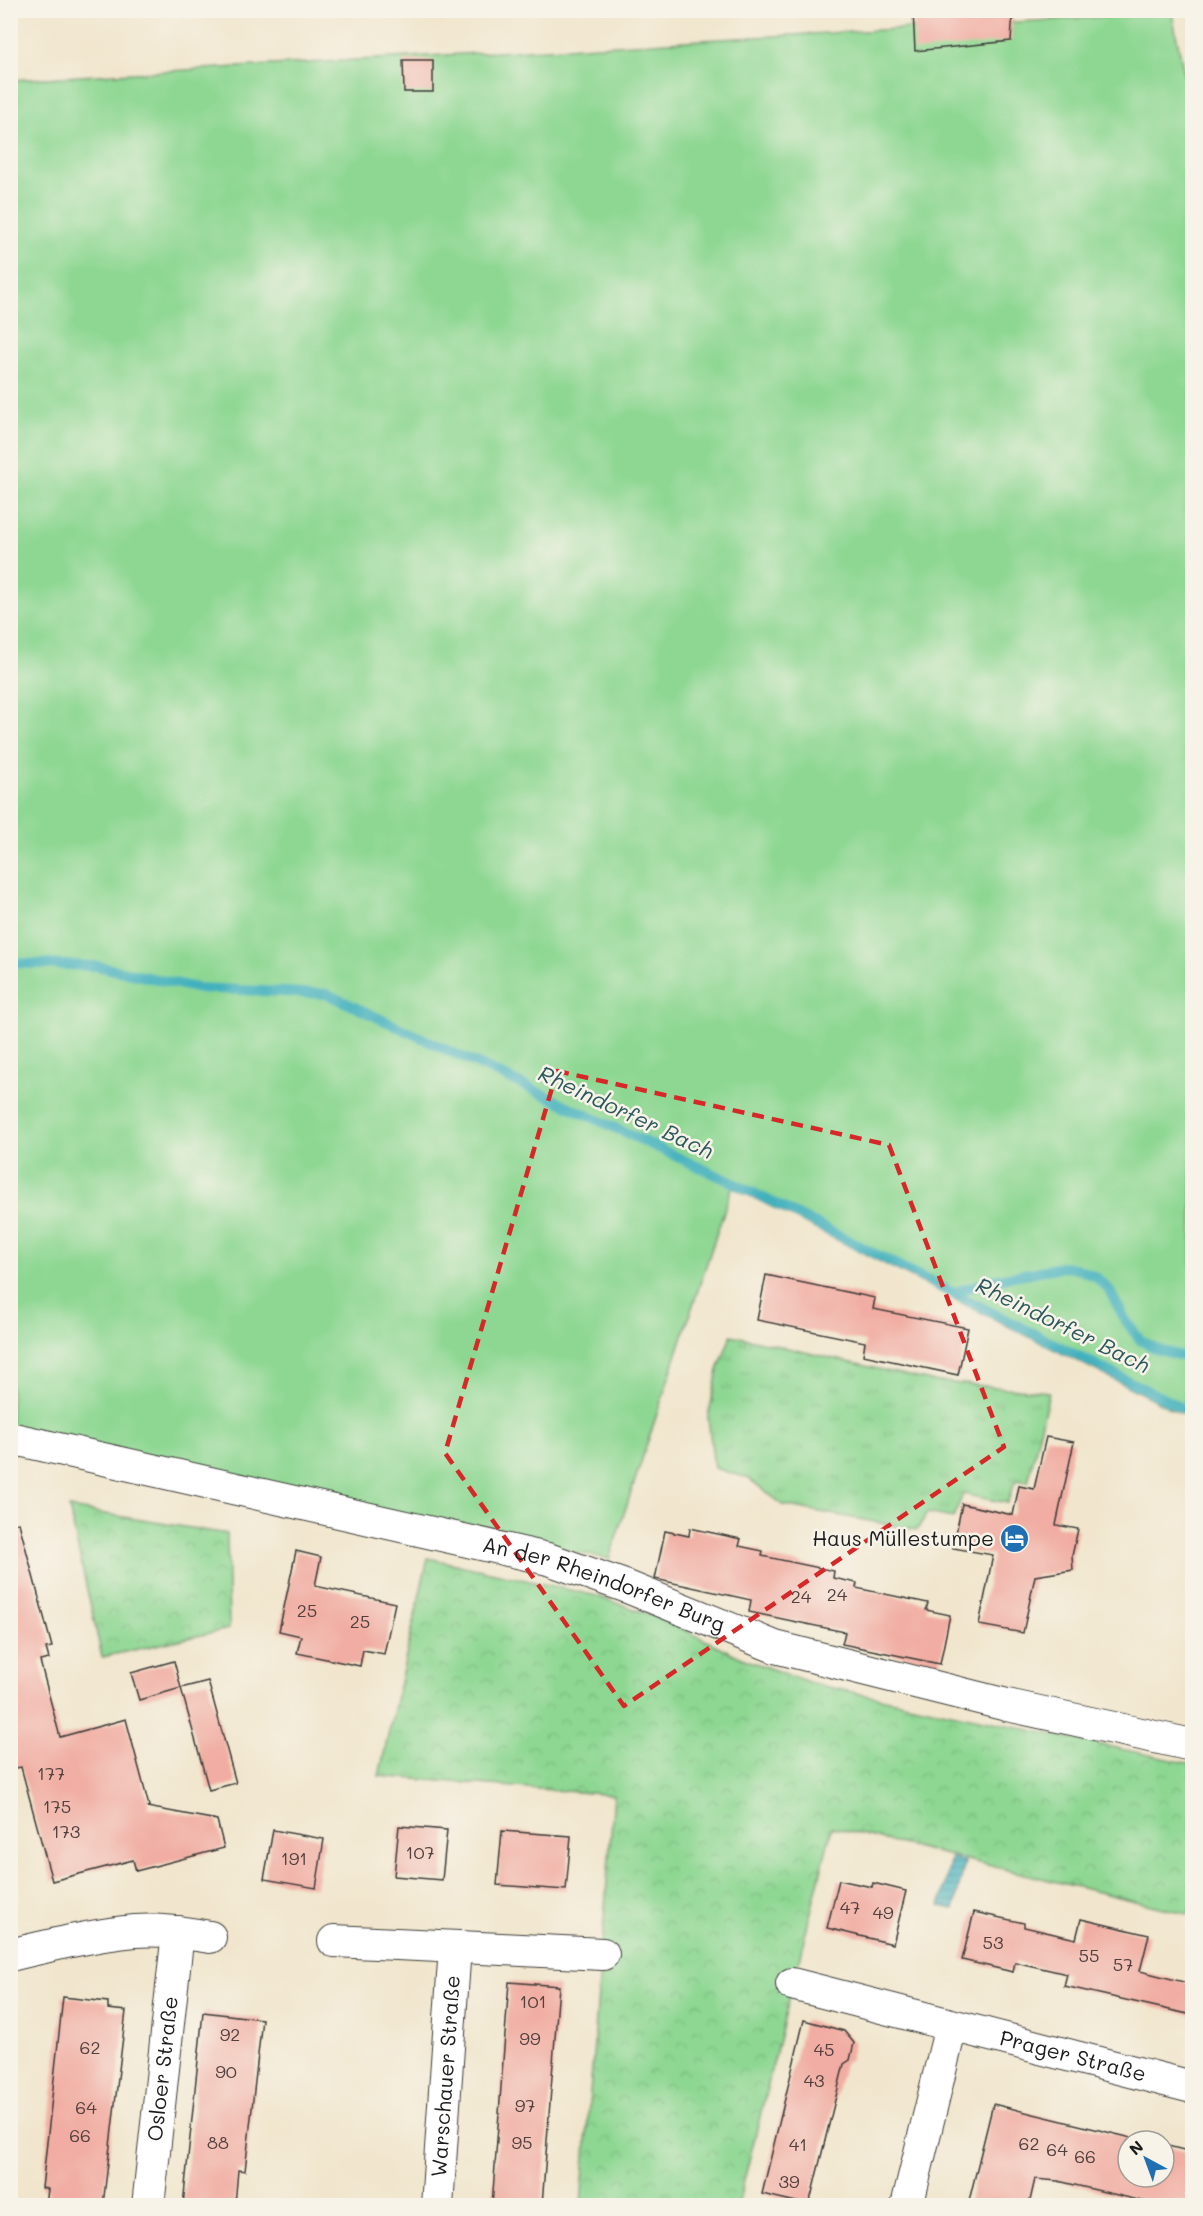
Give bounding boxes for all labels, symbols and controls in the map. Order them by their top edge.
water label: Rheindorfer Bach [534,1058,718,1165]
water label: Rheindorfer Bach [971,1270,1155,1379]
hotel icon: Haus Müllestumpe [999,1523,1031,1555]
place label: Haus Müllestumpe [812,1524,994,1551]
street label: An der Rheindorfer Burg [480,1530,729,1637]
house number: 24 [827,1582,848,1606]
house number: 24 [791,1584,812,1608]
house number: 25 [297,1598,317,1622]
house number: 25 [350,1609,370,1633]
house number: 177 [37,1761,65,1785]
house number: 175 [43,1794,71,1818]
house number: 173 [52,1819,80,1843]
house number: 107 [405,1840,435,1864]
house number: 191 [281,1846,307,1870]
house number: 47 [840,1895,860,1919]
house number: 49 [872,1900,894,1924]
house number: 53 [982,1930,1004,1954]
house number: 55 [1079,1943,1100,1967]
house number: 57 [1113,1952,1133,1976]
street label: Warschauer Straße [424,1974,465,2178]
house number: 101 [519,1989,547,2013]
street label: Osloer Straße [140,1995,183,2143]
house number: 92 [220,2022,240,2046]
street label: Prager Straße [997,2023,1149,2087]
house number: 99 [519,2026,541,2050]
house number: 62 [80,2035,100,2059]
house number: 45 [813,2037,835,2061]
house number: 90 [215,2059,237,2083]
house number: 43 [803,2068,825,2092]
house number: 97 [515,2093,535,2117]
house number: 64 [75,2095,97,2119]
house number: 66 [69,2123,91,2147]
north arrow [1116,2129,1176,2189]
house number: 88 [207,2130,229,2154]
house number: 95 [511,2130,533,2154]
house number: 62 [1019,2131,1039,2155]
house number: 41 [789,2132,807,2156]
text: N [1124,2135,1147,2159]
house number: 64 [1046,2137,1068,2161]
house number: 66 [1074,2144,1096,2168]
house number: 39 [778,2169,800,2193]

